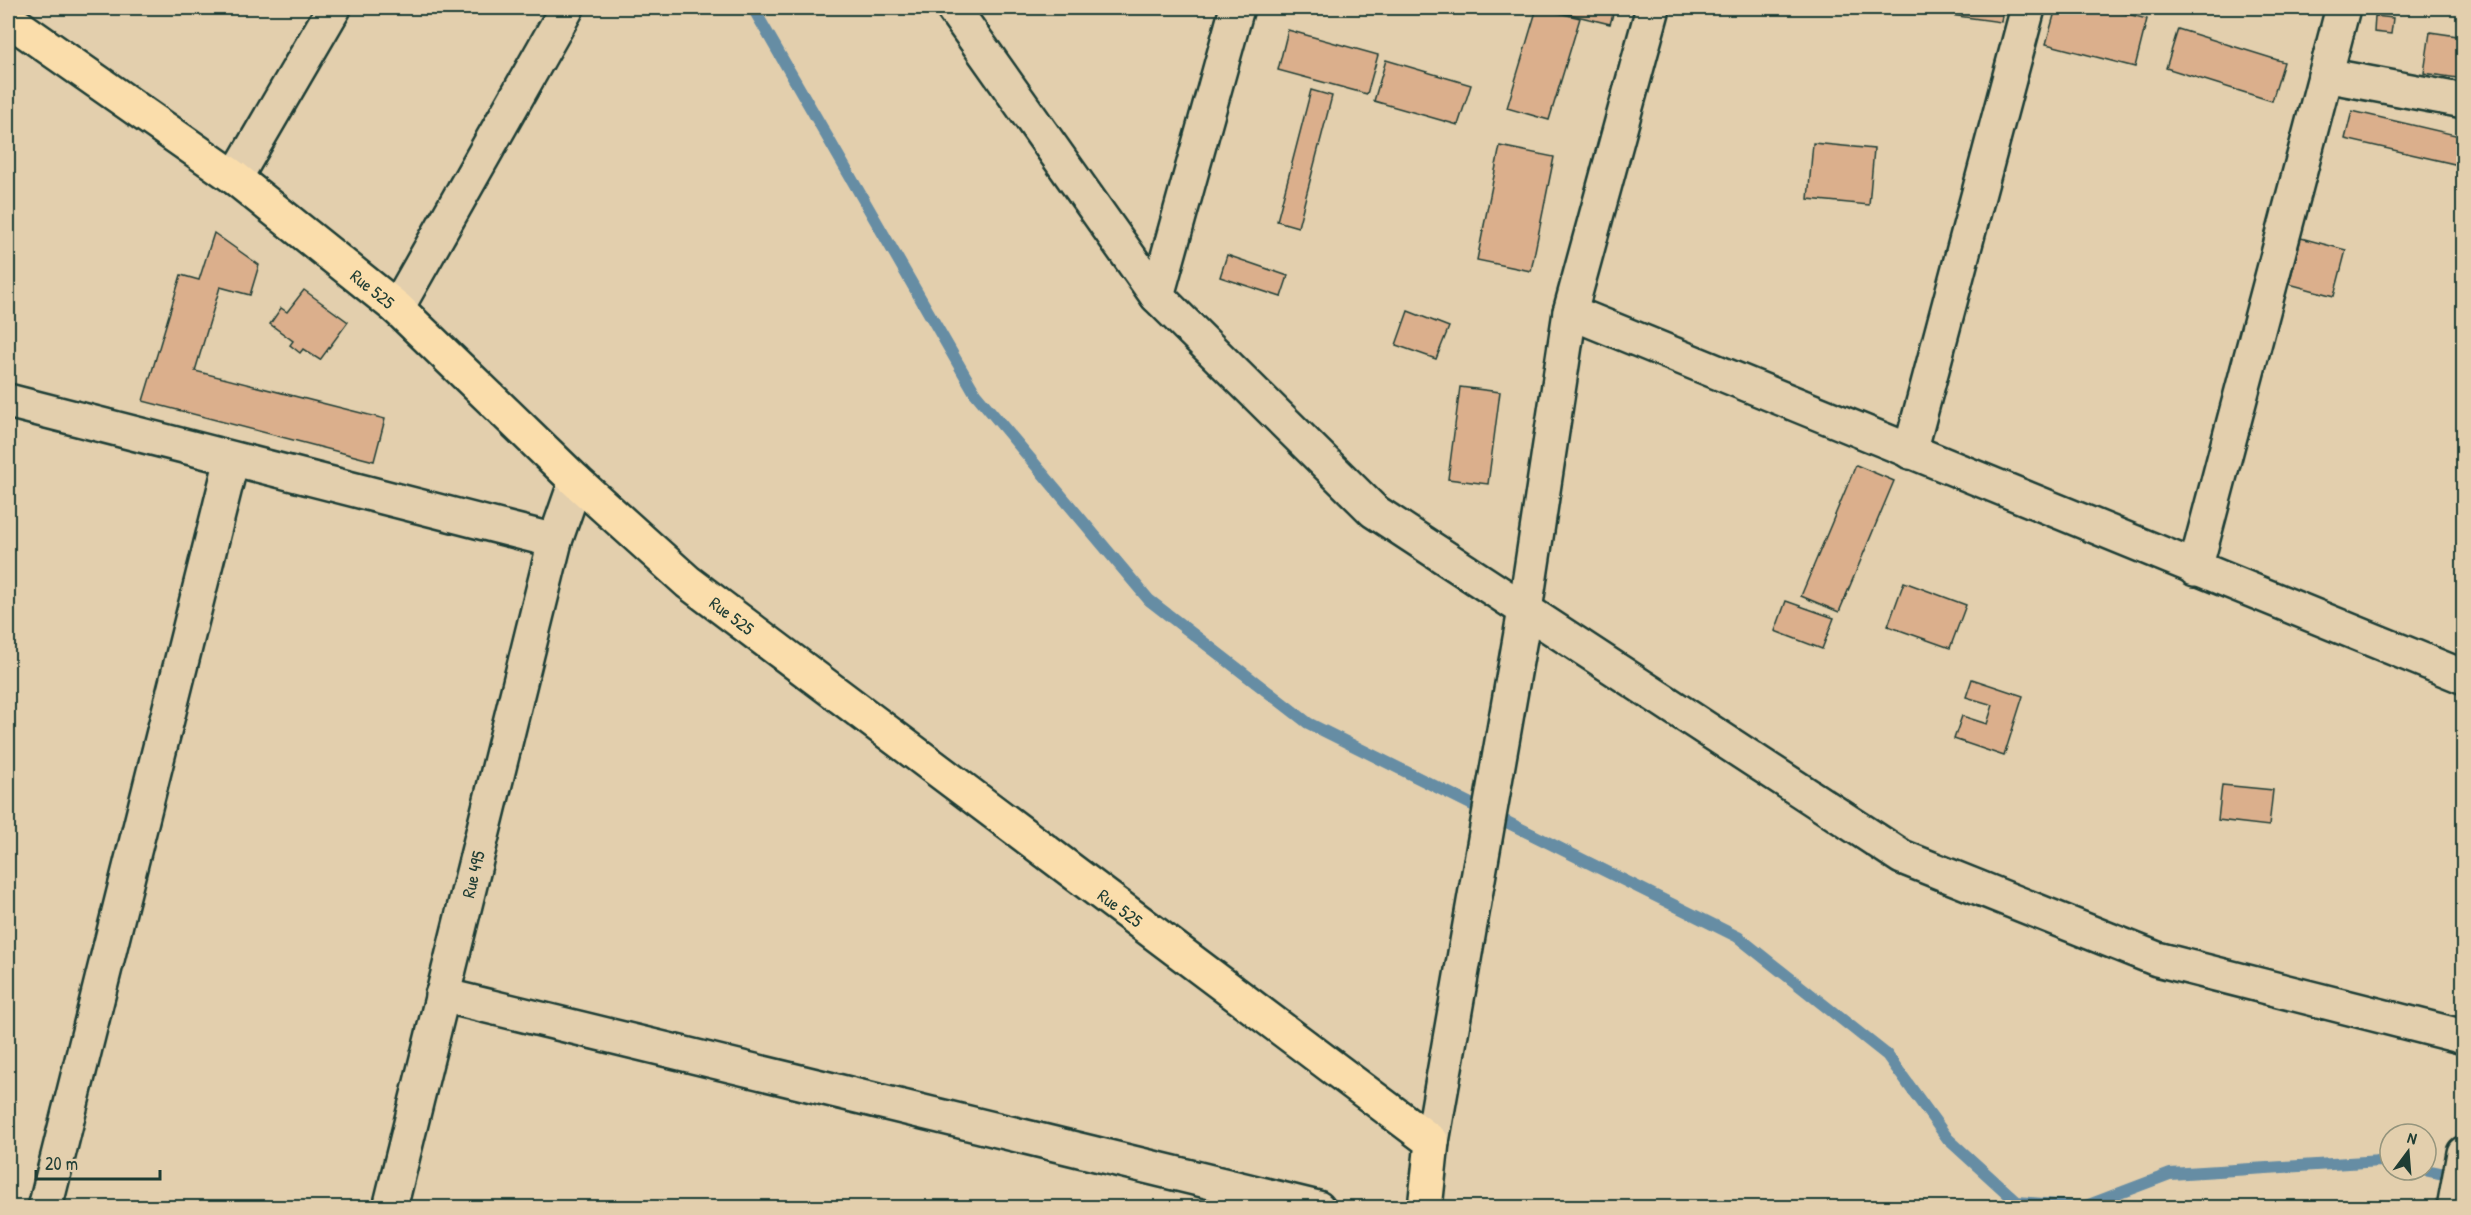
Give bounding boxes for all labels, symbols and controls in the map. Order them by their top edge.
street label: Rue 525 [345,263,401,314]
street label: Rue 525 [705,590,760,641]
street label: Rue 495 [455,848,491,900]
street label: Rue 525 [1093,882,1149,933]
north arrow [2378,1122,2438,1182]
text: N [2405,1126,2420,1149]
scale bar [36,1143,160,1181]
text: 20 m [45,1151,78,1176]

